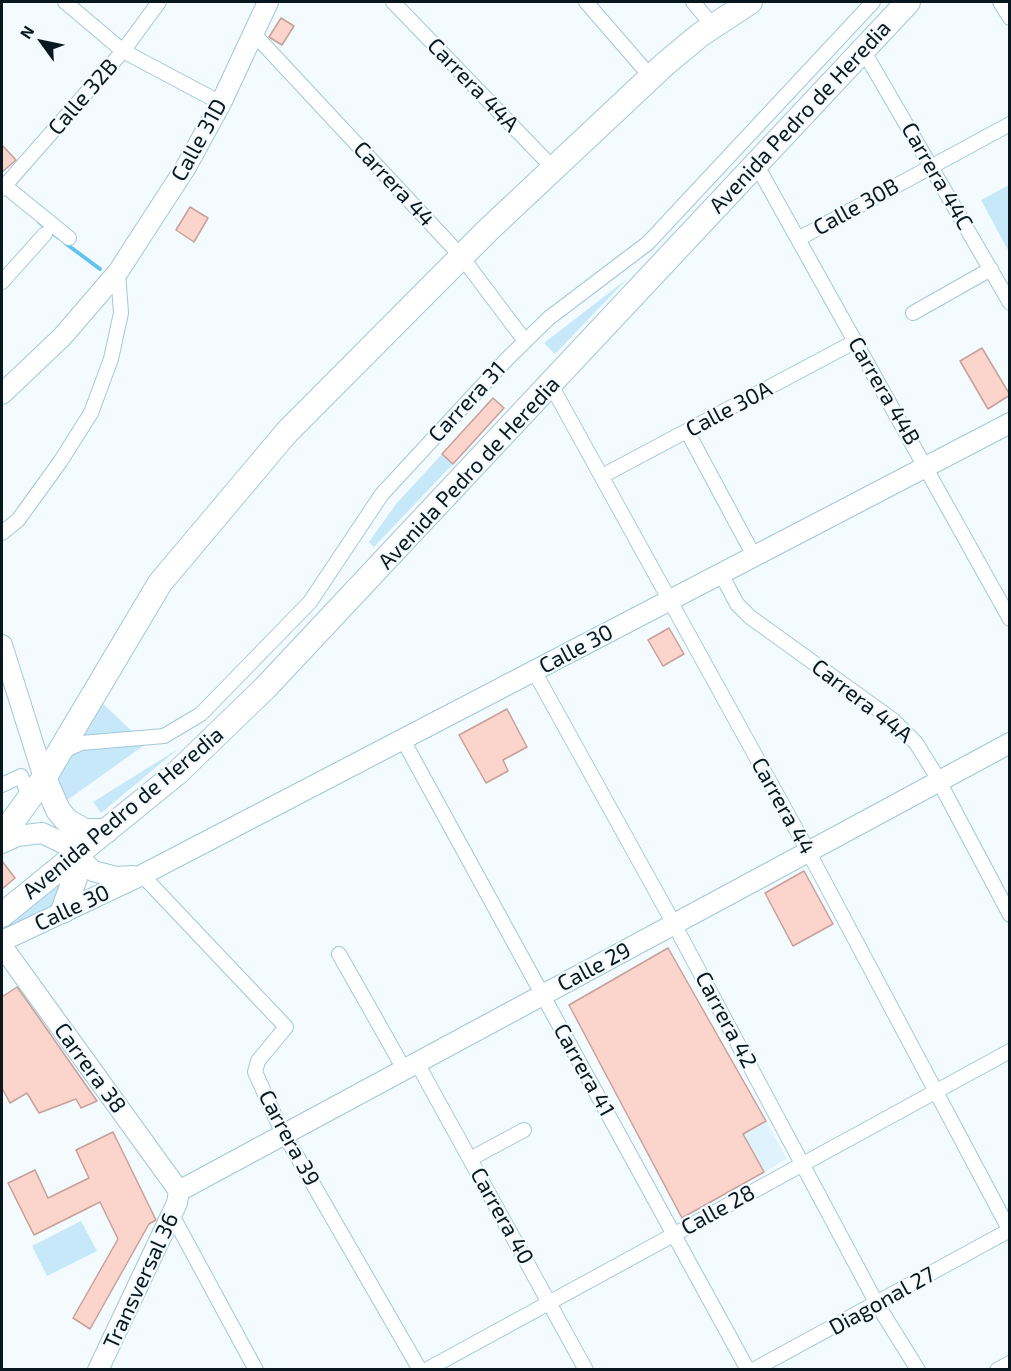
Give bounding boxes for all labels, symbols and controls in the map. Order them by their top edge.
north arrow [12,12,72,72]
street label: Avenida Pedro de Heredia [704,15,896,219]
text: N [15,22,38,42]
street label: Carrera 44A [422,33,524,137]
street label: Calle 32B [43,53,123,141]
street label: Calle 31D [166,94,232,186]
street label: Carrera 44C [896,118,978,234]
street label: Carrera 44 [348,136,440,232]
street label: Calle 30B [809,173,903,241]
street label: Carrera 44B [842,332,926,450]
street label: Carrera 31 [423,356,511,448]
street label: Avenida Pedro de Heredia [373,371,565,575]
street label: Calle 30A [681,375,777,443]
street label: Calle 30 [535,619,617,679]
street label: Carrera 44A [806,654,918,748]
street label: Avenida Pedro de Heredia [17,721,229,905]
street label: Carrera 44 [746,753,820,859]
street label: Calle 30 [30,879,114,937]
street label: Calle 29 [553,937,635,997]
street label: Carrera 42 [690,967,762,1073]
street label: Carrera 38 [48,1018,132,1118]
street label: Carrera 41 [548,1019,620,1121]
street label: Carrera 39 [253,1086,325,1190]
street label: Carrera 40 [465,1163,539,1269]
street label: Calle 28 [677,1179,759,1241]
street label: Transversal 36 [98,1209,184,1353]
street label: Diagonal 27 [825,1261,939,1341]

